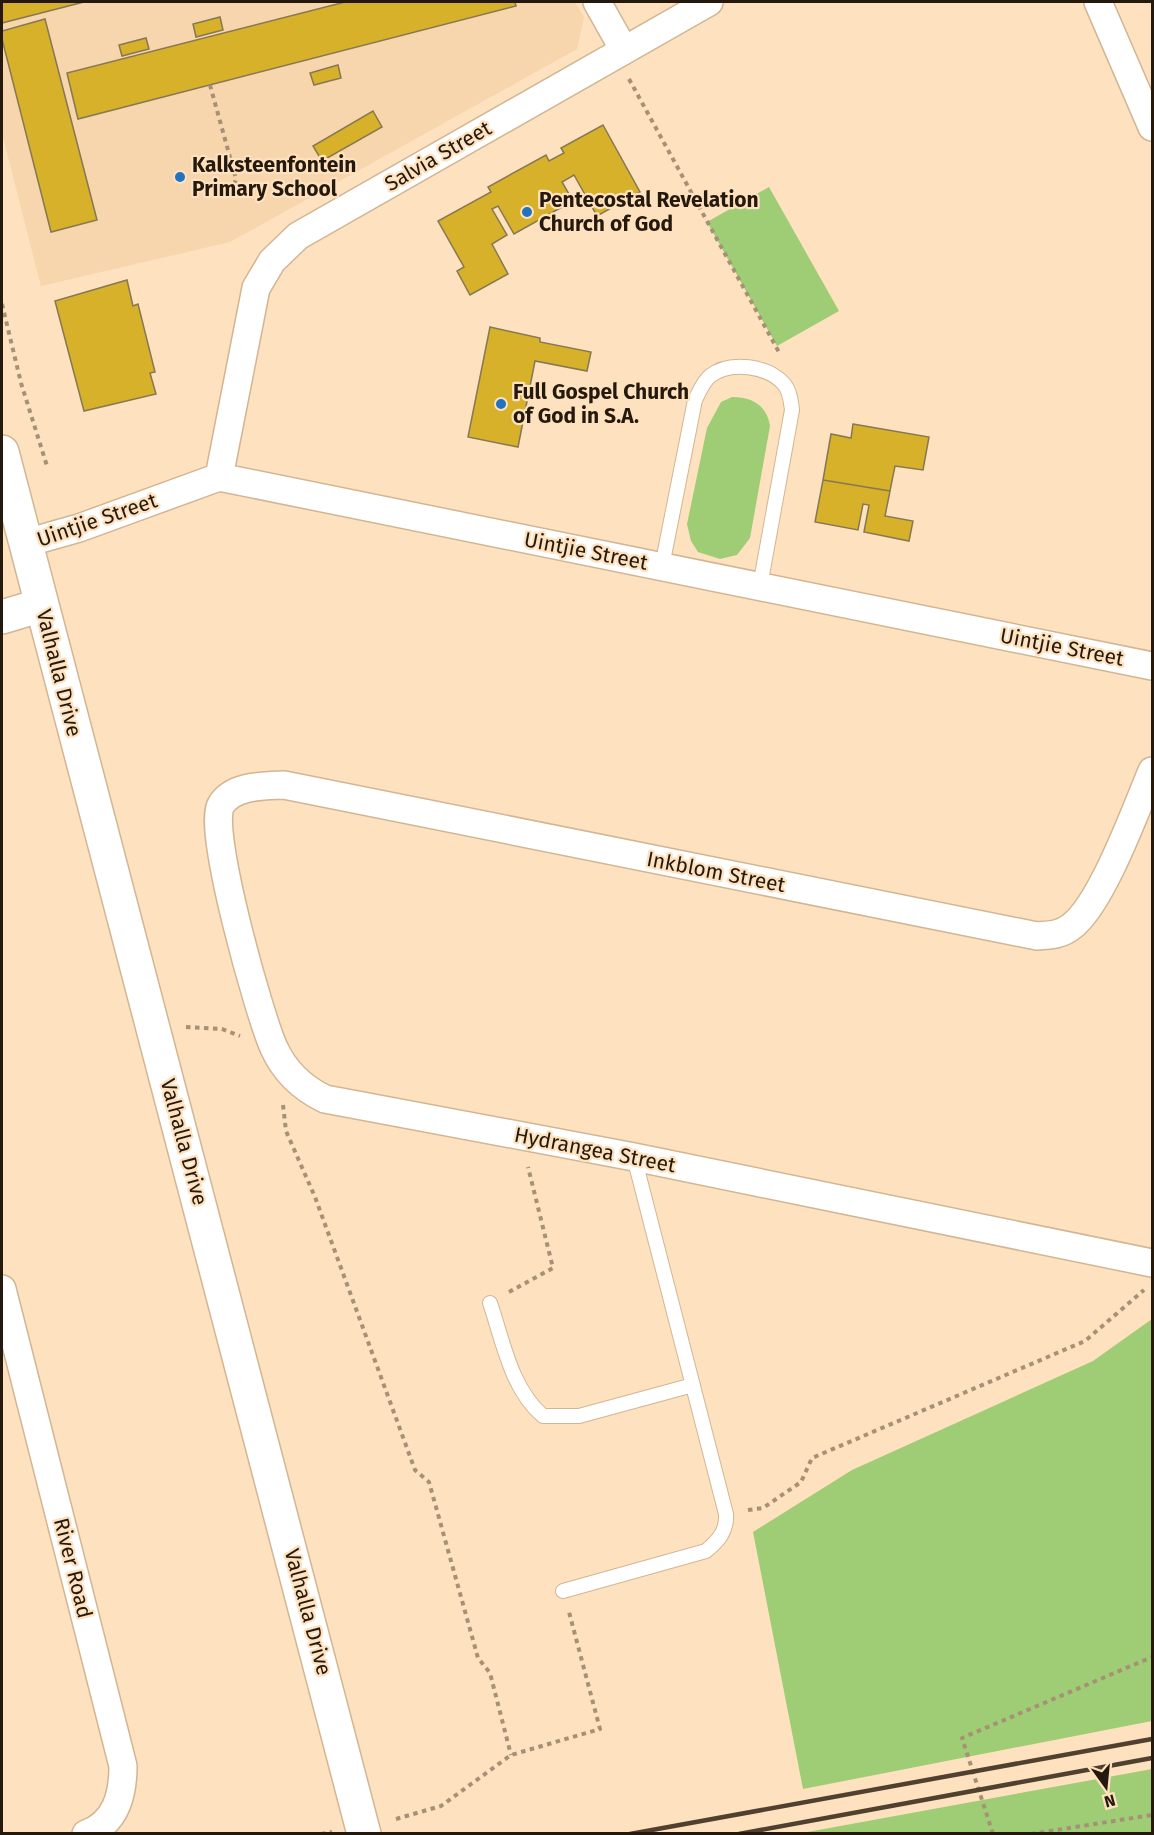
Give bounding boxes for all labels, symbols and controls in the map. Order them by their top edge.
street label: Salvia Street [380,115,496,197]
place label: Kalksteenfontein Primary School [192,152,356,202]
marker: Kalksteenfontein Primary School [173,170,187,184]
place label: Pentecostal Revelation Church of God [539,187,759,237]
marker: Pentecostal Revelation Church of God [520,205,534,219]
place label: Full Gospel Church of God in S.A. [513,379,689,429]
marker: Full Gospel Church of God in S.A. [494,397,508,411]
street label: Uintjie Street [33,487,161,553]
street label: Uintjie Street [522,526,650,576]
street label: Valhalla Drive [31,607,87,739]
street label: Uintjie Street [998,622,1126,672]
street label: Inkblom Street [645,846,788,898]
street label: Valhalla Drive [155,1076,213,1208]
street label: Hydrangea Street [512,1122,678,1178]
street label: River Road [48,1515,98,1621]
street label: Valhalla Drive [279,1546,337,1678]
north arrow [1076,1757,1136,1817]
text: N [1102,1790,1117,1812]

